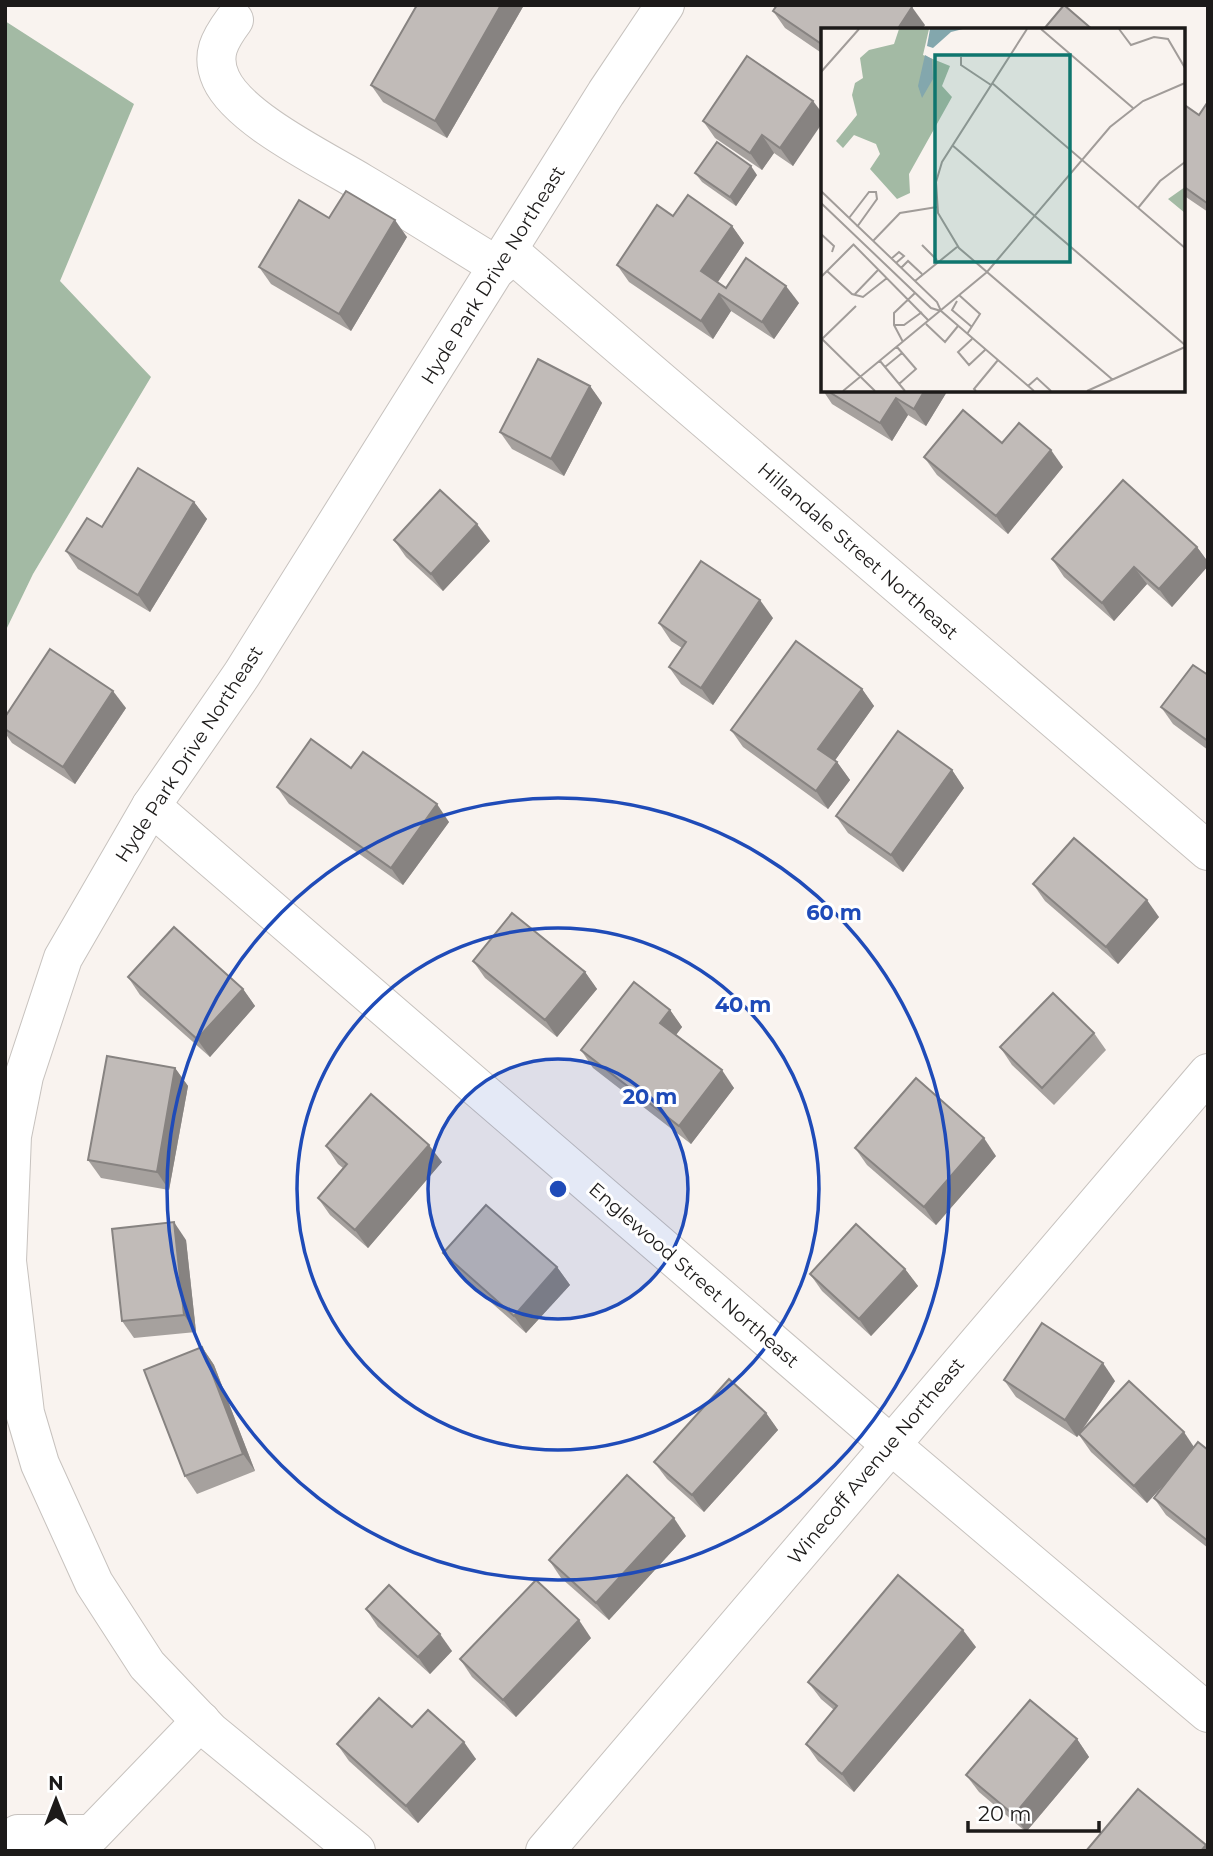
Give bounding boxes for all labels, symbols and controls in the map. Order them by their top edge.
inset map [821,28,1185,392]
street label: Hyde Park Drive Northeast [416,161,570,388]
street label: Hillandale Street Northeast [753,458,963,645]
street label: Hyde Park Drive Northeast [110,641,268,866]
text: 60 m [806,900,862,925]
text: 40 m [715,992,771,1017]
text: 20 m [623,1084,677,1109]
centre of rings [546,1177,570,1201]
street label: Englewood Street Northeast [584,1178,804,1373]
street label: Winecoff Avenue Northeast [783,1353,969,1569]
north arrow [21,1765,91,1835]
text: N [48,1772,64,1795]
scale bar [968,1790,1099,1834]
text: 20 m [978,1801,1032,1826]

